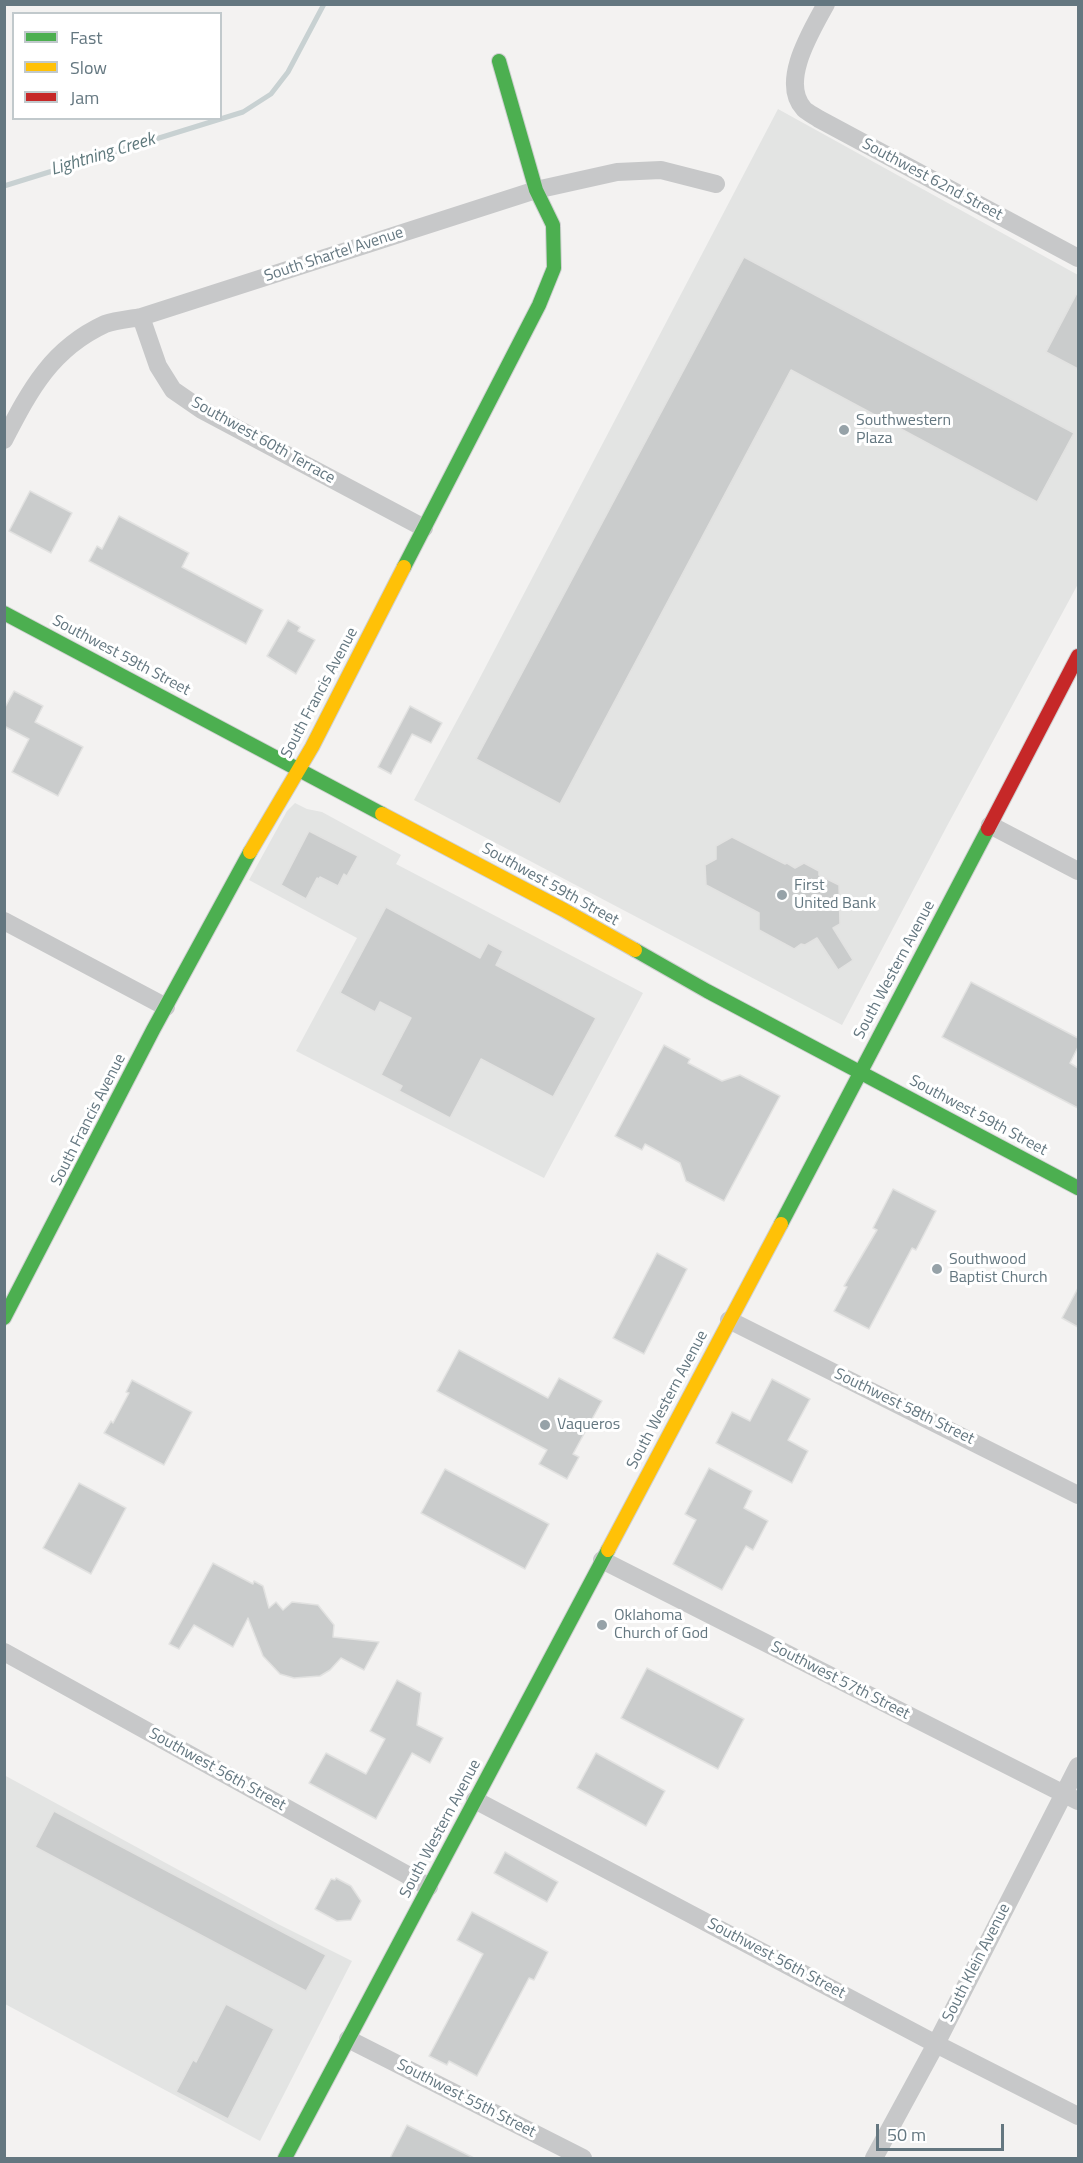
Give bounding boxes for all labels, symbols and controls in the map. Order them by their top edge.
legend [12,12,222,120]
text: Fast [70,24,103,51]
text: Slow [70,54,107,81]
text: Jam [70,84,99,111]
water label: Lightning Creek [48,129,158,181]
street label: Southwest 62nd Street [859,135,1005,225]
street label: South Shartel Avenue [262,223,406,287]
street label: Southwest 60th Terrace [188,394,338,488]
place label: Southwestern Plaza [856,411,951,449]
marker: Southwestern Plaza [837,423,851,437]
street label: Southwest 59th Street [49,612,193,700]
street label: South Francis Avenue [277,624,363,762]
street label: Southwest 59th Street [478,839,622,931]
place label: First United Bank [794,876,876,914]
marker: First United Bank [775,888,789,902]
street label: South Western Avenue [850,897,940,1043]
street label: South Francis Avenue [48,1051,130,1189]
street label: Southwest 59th Street [906,1072,1050,1160]
place label: Southwood Baptist Church [949,1250,1048,1288]
marker: Southwood Baptist Church [930,1262,944,1276]
street label: South Western Avenue [623,1327,713,1473]
street label: Southwest 58th Street [831,1365,977,1449]
place label: Vaqueros [557,1415,620,1435]
marker: Vaqueros [538,1418,552,1432]
place label: Oklahoma Church of God [614,1606,708,1644]
marker: Oklahoma Church of God [595,1618,609,1632]
street label: Southwest 57th Street [767,1638,913,1724]
street label: Southwest 56th Street [145,1724,289,1816]
street label: South Western Avenue [396,1756,486,1902]
street label: South Klein Avenue [939,1901,1015,2025]
street label: Southwest 56th Street [704,1915,848,2003]
street label: Southwest 55th Street [393,2056,539,2142]
scale bar [879,2112,1006,2150]
text: 50 m [887,2121,926,2148]

